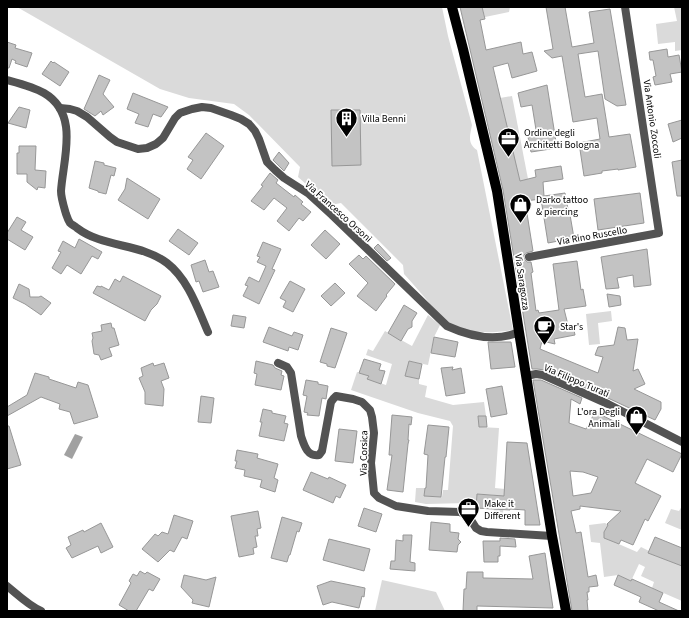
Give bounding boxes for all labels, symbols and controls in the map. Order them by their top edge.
street label: Via Antonio Zoccoli [640,79,664,159]
building icon: Villa Benni [333,105,359,138]
place label: Villa Benni [362,112,406,126]
office icon: Ordine degli Architetti Bologna [495,125,521,158]
place label: Ordine degli Architetti Bologna [524,126,599,152]
street label: Via Francesco Orsoni [302,178,375,246]
shop icon: Darko tattoo & piercing [508,192,534,225]
place label: Darko tattoo & piercing [536,193,588,219]
street label: Via Rino Ruscello [556,223,628,249]
street label: Via Saragozza [511,253,533,311]
cafe icon: Star's [531,313,557,346]
place label: Star's [560,320,583,334]
street label: Via Filippo Turati [542,361,612,401]
shop icon: L'ora Degli Animali [623,404,649,437]
place label: L'ora Degli Animali [577,405,620,431]
street label: Via Corsica [357,430,371,476]
office icon: Make it Different [456,496,482,529]
place label: Make it Different [484,497,521,523]

